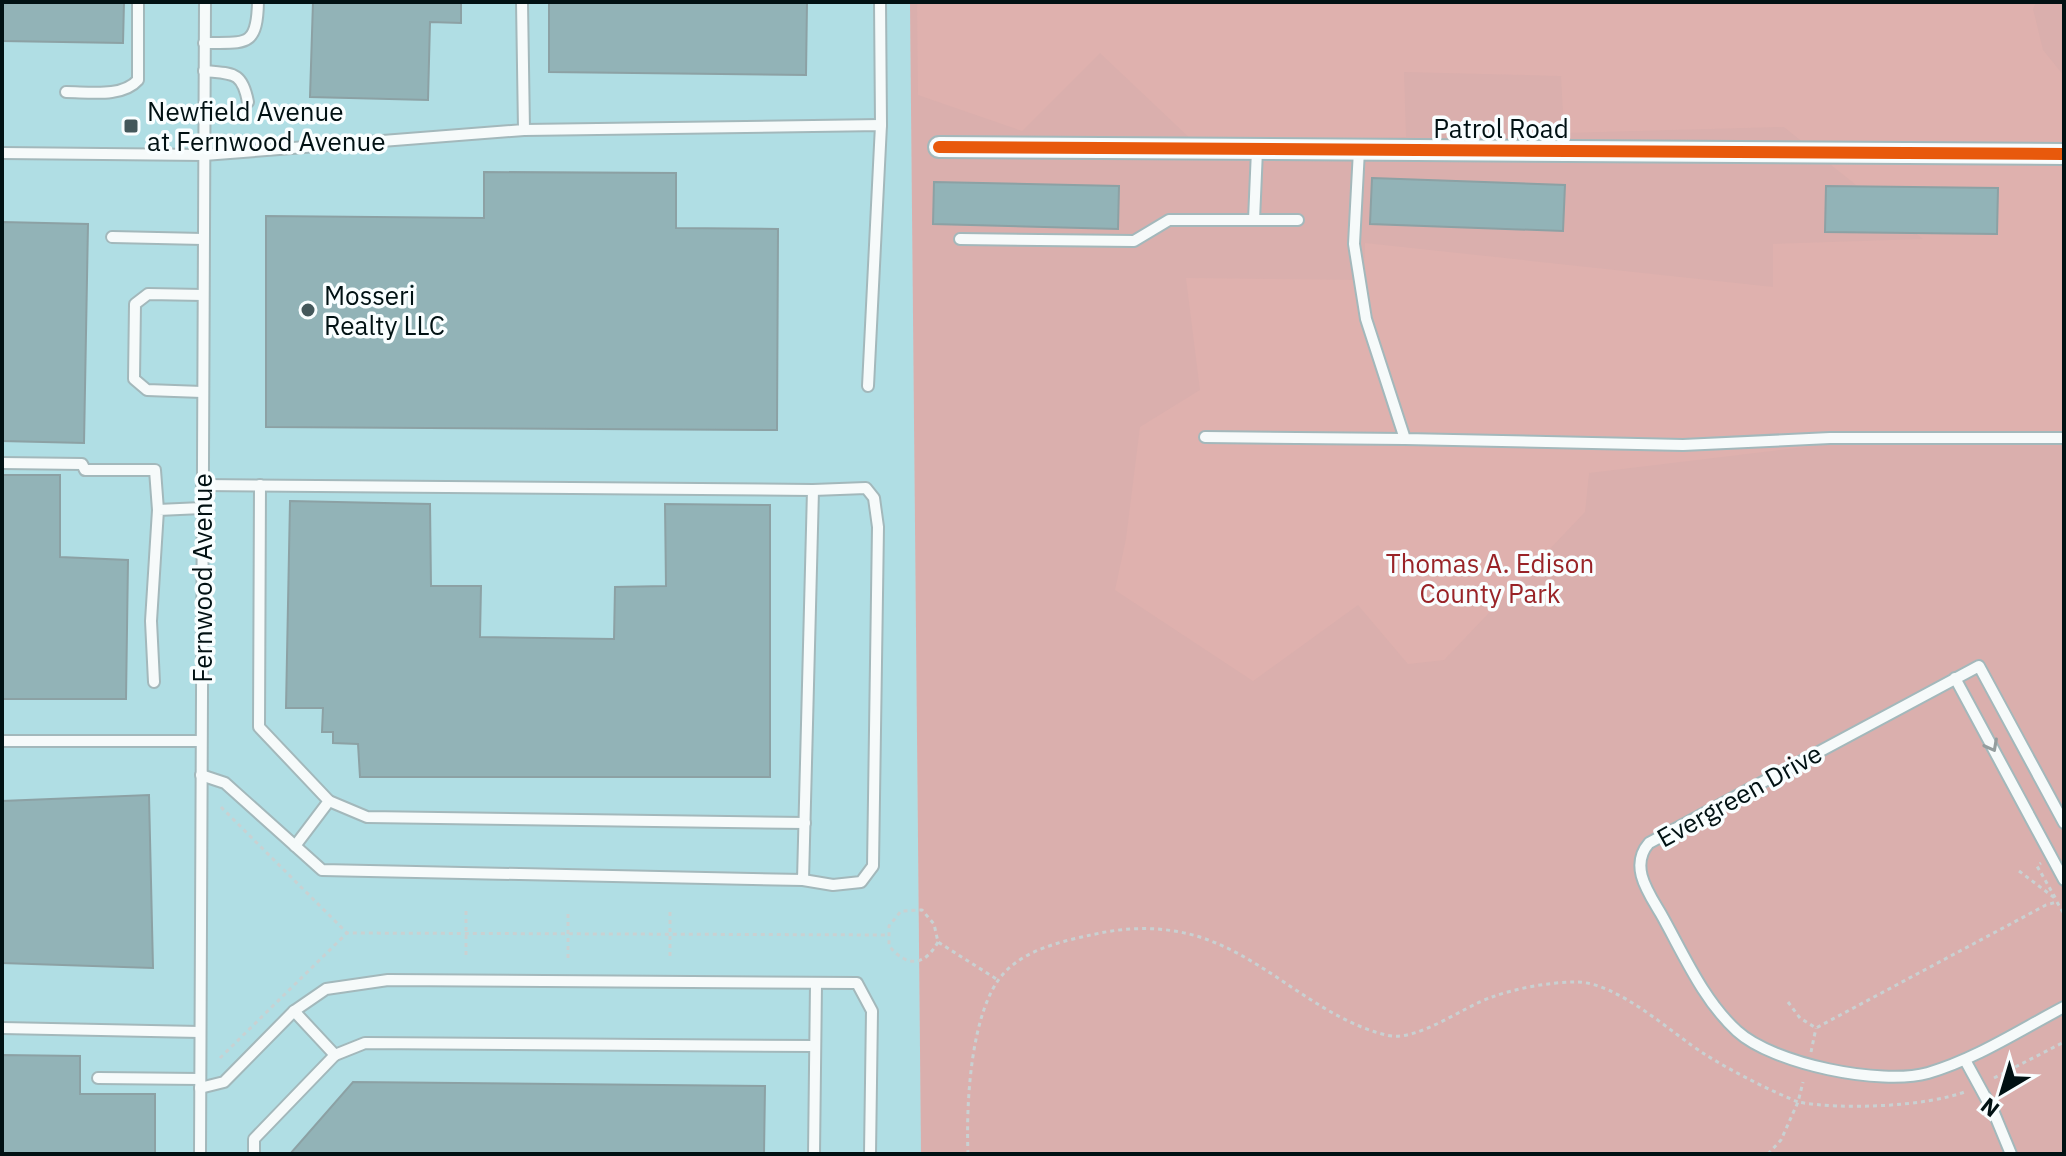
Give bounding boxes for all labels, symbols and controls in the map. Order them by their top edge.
place label: Newfield Avenue at Fernwood Avenue [147,94,385,158]
street label: Patrol Road [1433,111,1569,145]
marker: Newfield Avenue at Fernwood Avenue [122,117,140,135]
place label: Mosseri Realty LLC [324,278,445,342]
marker: Mosseri Realty LLC [299,301,317,319]
street label: Fernwood Avenue [185,473,219,683]
park label: Thomas A. Edison County Park [1386,546,1594,610]
street label: Evergreen Drive [1650,736,1828,854]
one-way arrow [1982,738,1998,752]
north arrow [1962,1052,2042,1132]
text: N [1974,1092,2005,1124]

